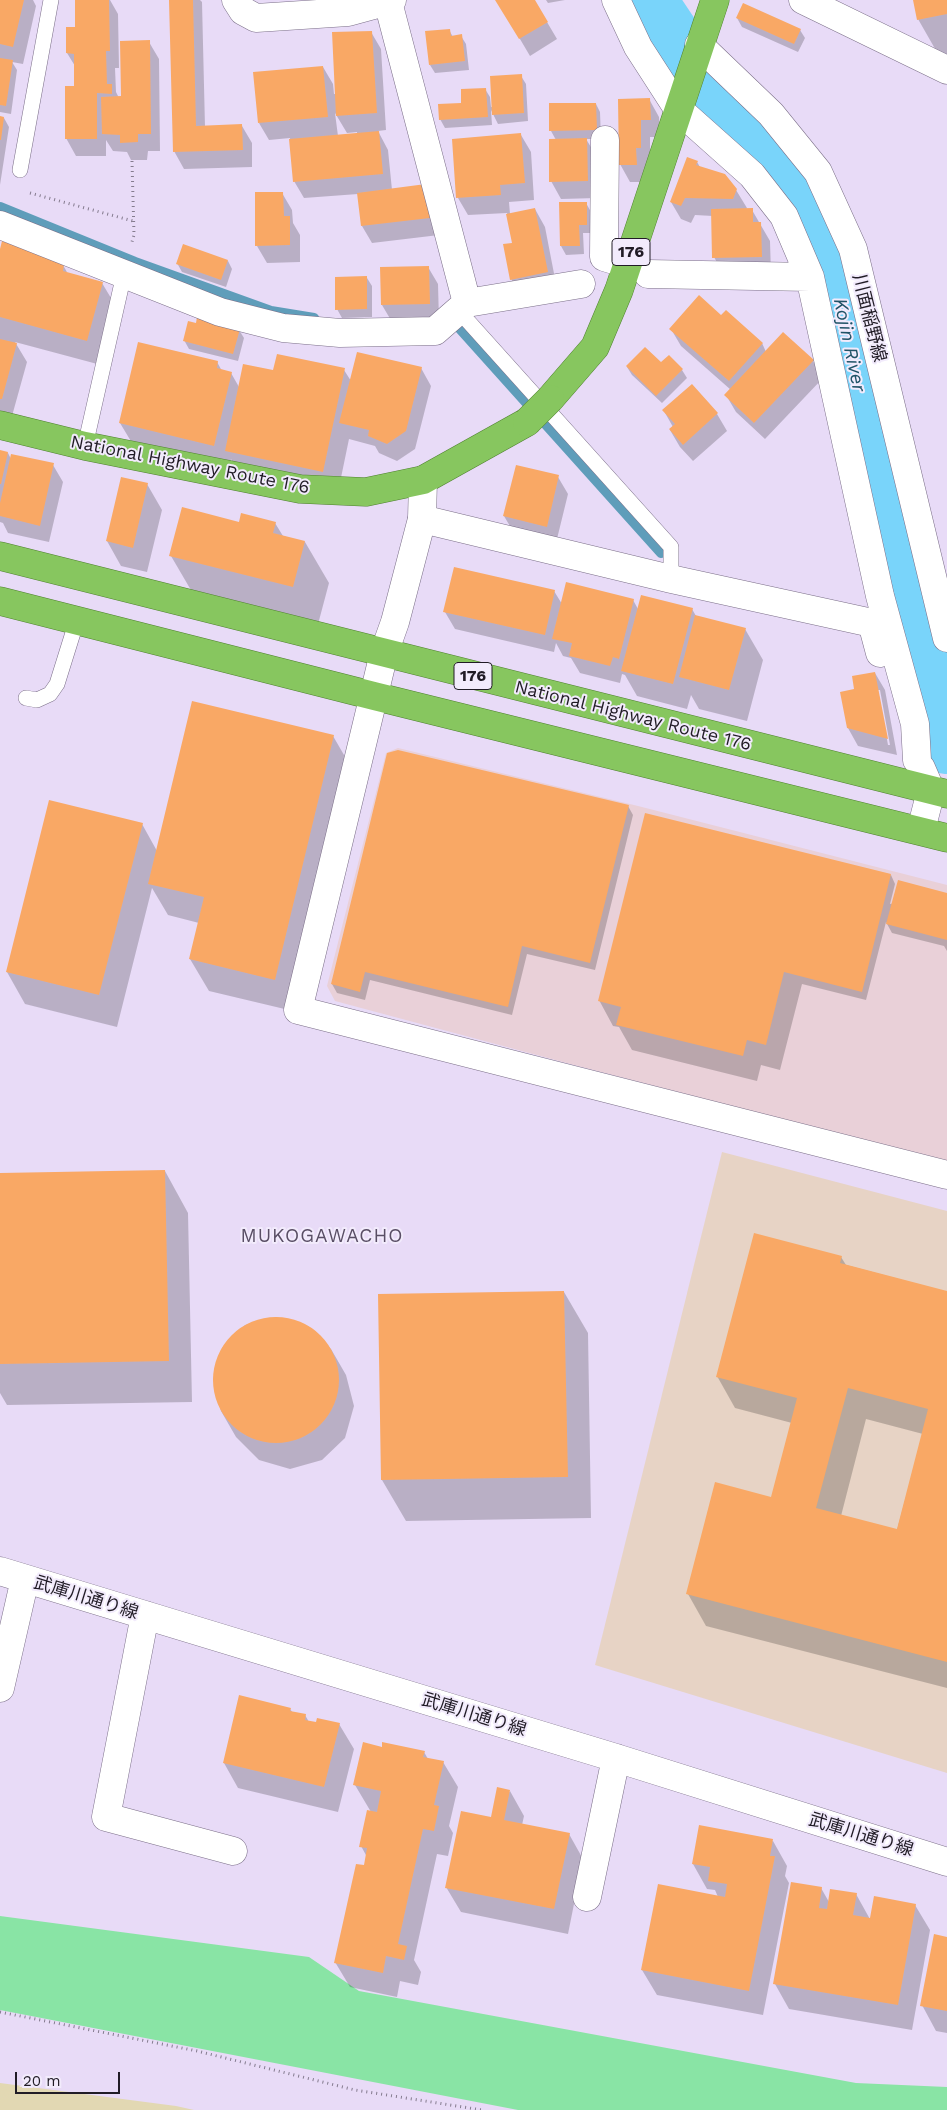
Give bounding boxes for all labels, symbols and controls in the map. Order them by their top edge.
road number: 176 [612,238,650,266]
street label: 川面稲野線 [848,272,890,364]
water label: Kojin River [828,296,870,394]
street label: National Highway Route 176 [69,431,311,499]
road number: 176 [454,662,492,689]
street label: National Highway Route 176 [513,676,753,756]
district label: MUKOGAWACHO [239,1225,405,1247]
street label: 武庫川通り線 [31,1572,141,1624]
street label: 武庫川通り線 [419,1689,529,1741]
street label: 武庫川通り線 [806,1809,916,1861]
scale bar [18,2062,122,2094]
text: 20 m [23,2072,61,2090]

